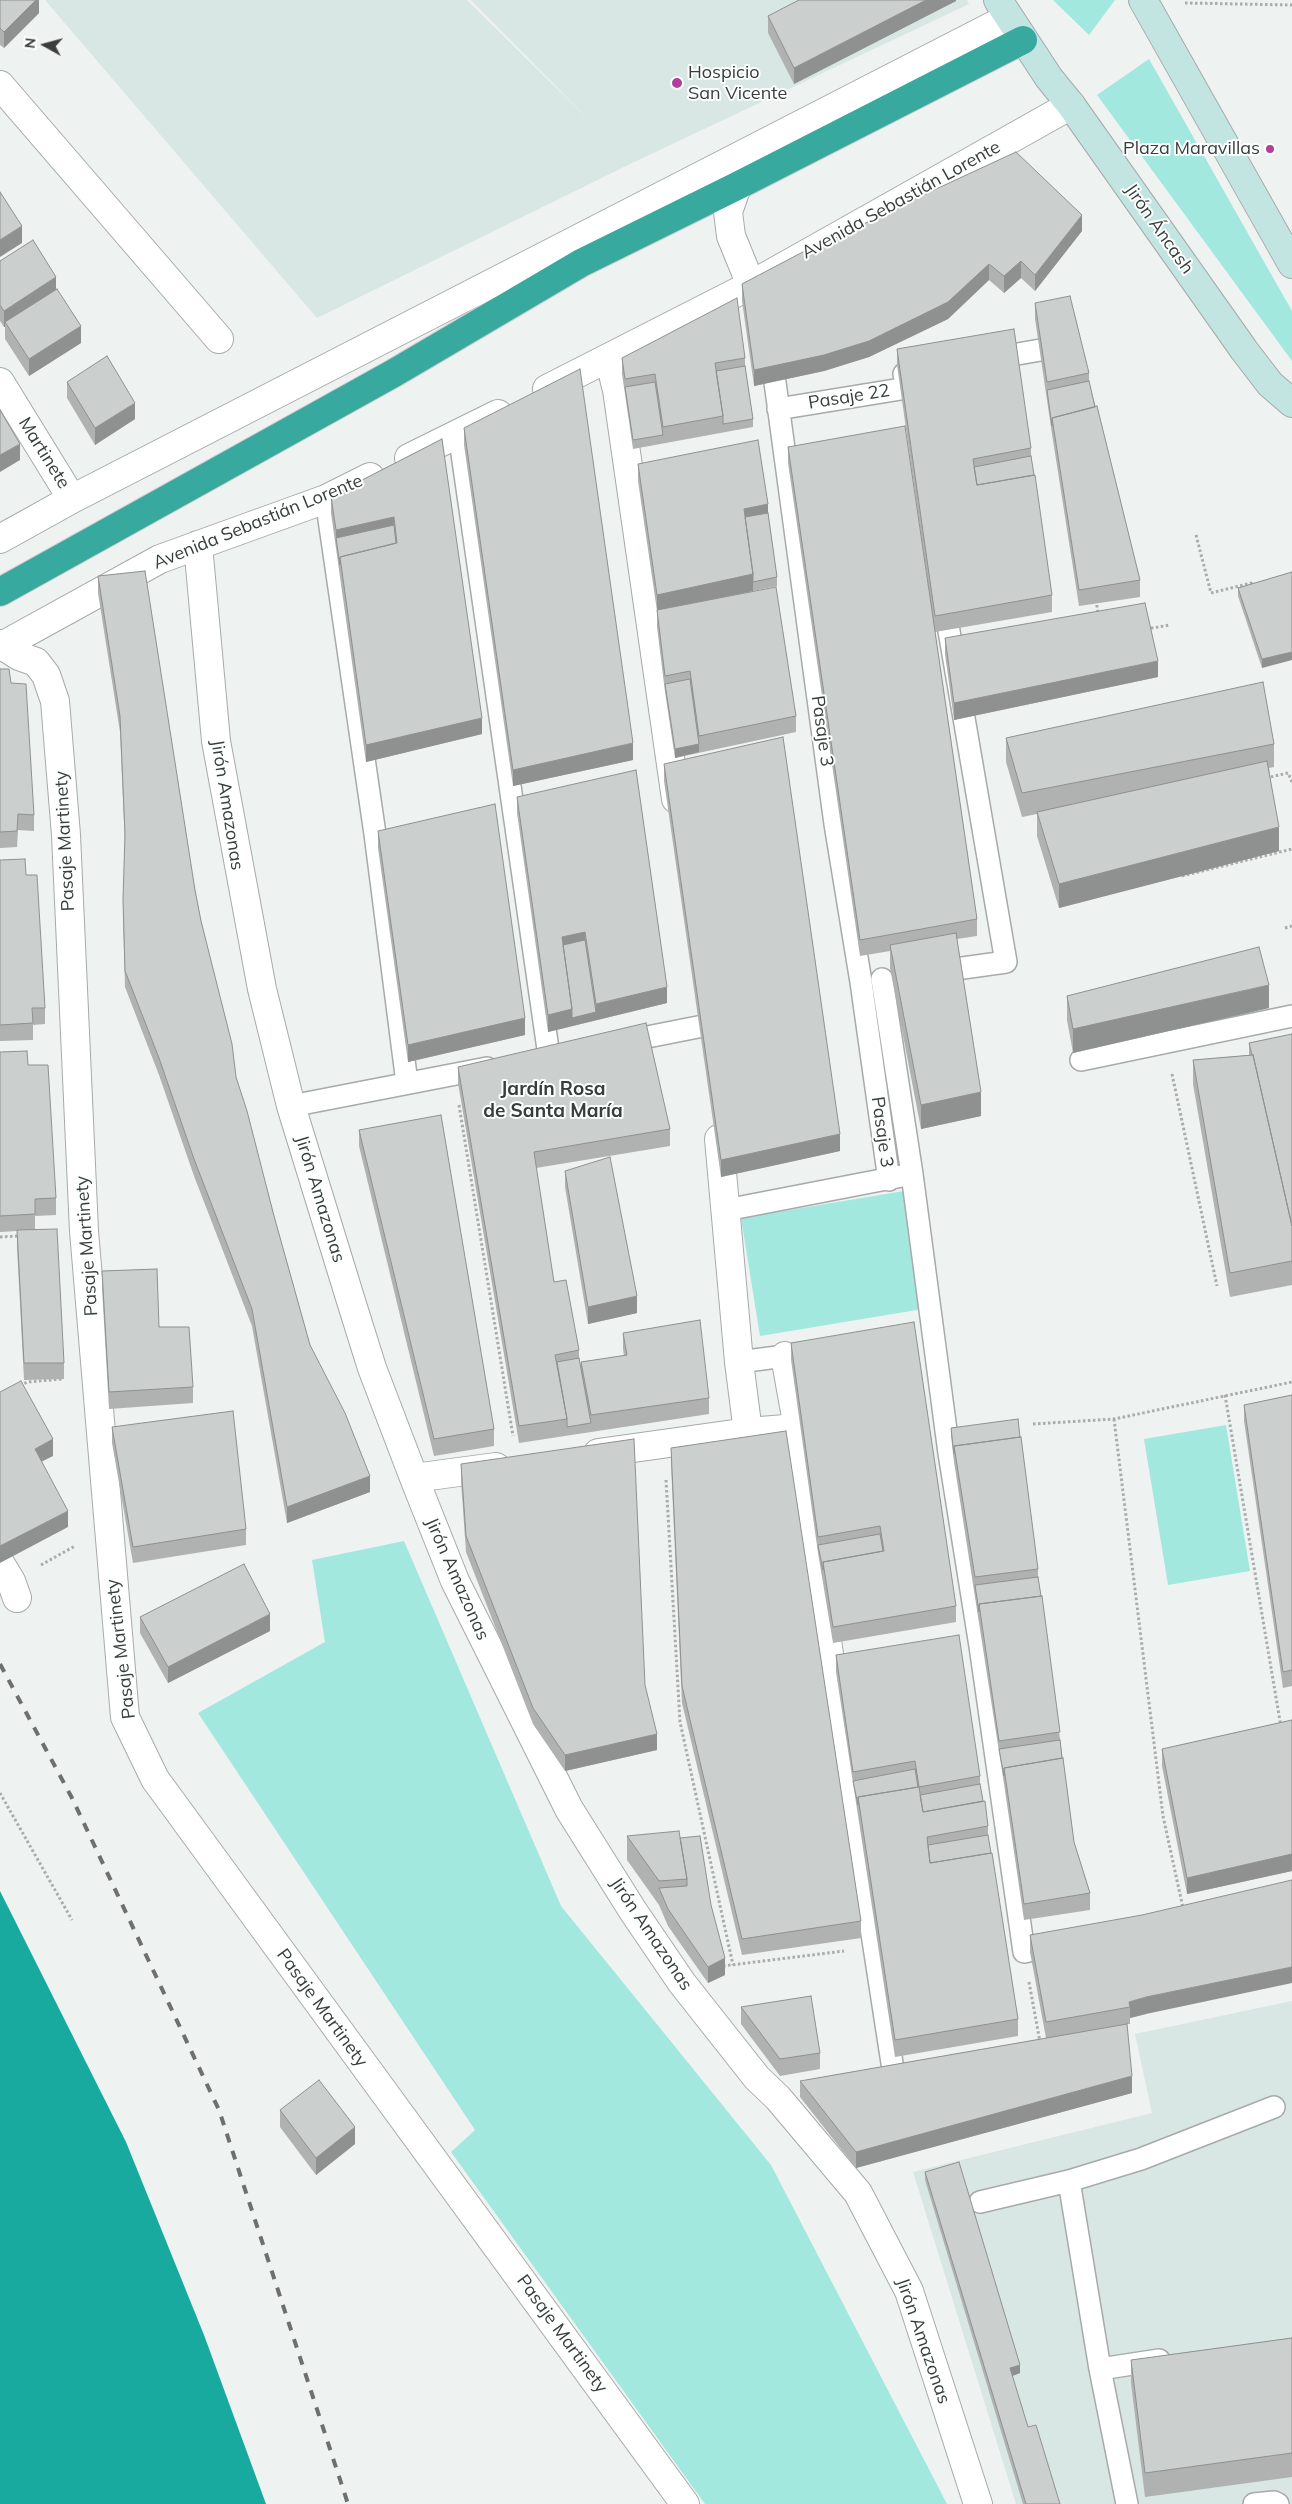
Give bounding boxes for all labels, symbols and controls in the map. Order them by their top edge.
north arrow [20,20,70,70]
text: N [21,37,40,50]
place label: Hospicio San Vicente [688,62,787,104]
marker: Hospicio San Vicente [670,76,684,90]
street label: Avenida Sebastián Lorente [798,136,1004,264]
place label: Plaza Maravillas [1123,138,1260,160]
marker: Plaza Maravillas [1264,143,1276,155]
street label: Jirón Áncash [1120,180,1198,278]
street label: Pasaje 22 [807,380,891,414]
street label: Martinete [14,413,74,493]
street label: Avenida Sebastián Lorente [150,470,366,574]
street label: Pasaje 3 [806,694,838,768]
street label: Jirón Amazonas [206,738,248,872]
street label: Pasaje Martinety [51,770,79,912]
district label: Jardín Rosa de Santa María [483,1078,623,1122]
street label: Pasaje 3 [866,1095,898,1169]
street label: Jirón Amazonas [290,1133,350,1265]
street label: Pasaje Martinety [71,1175,103,1317]
street label: Jirón Amazonas [420,1514,494,1644]
street label: Pasaje Martinety [102,1578,140,1720]
street label: Jirón Amazonas [605,1873,697,1995]
street label: Pasaje Martinety [272,1945,372,2071]
street label: Pasaje Martinety [512,2271,612,2397]
street label: Jirón Amazonas [891,2275,955,2407]

